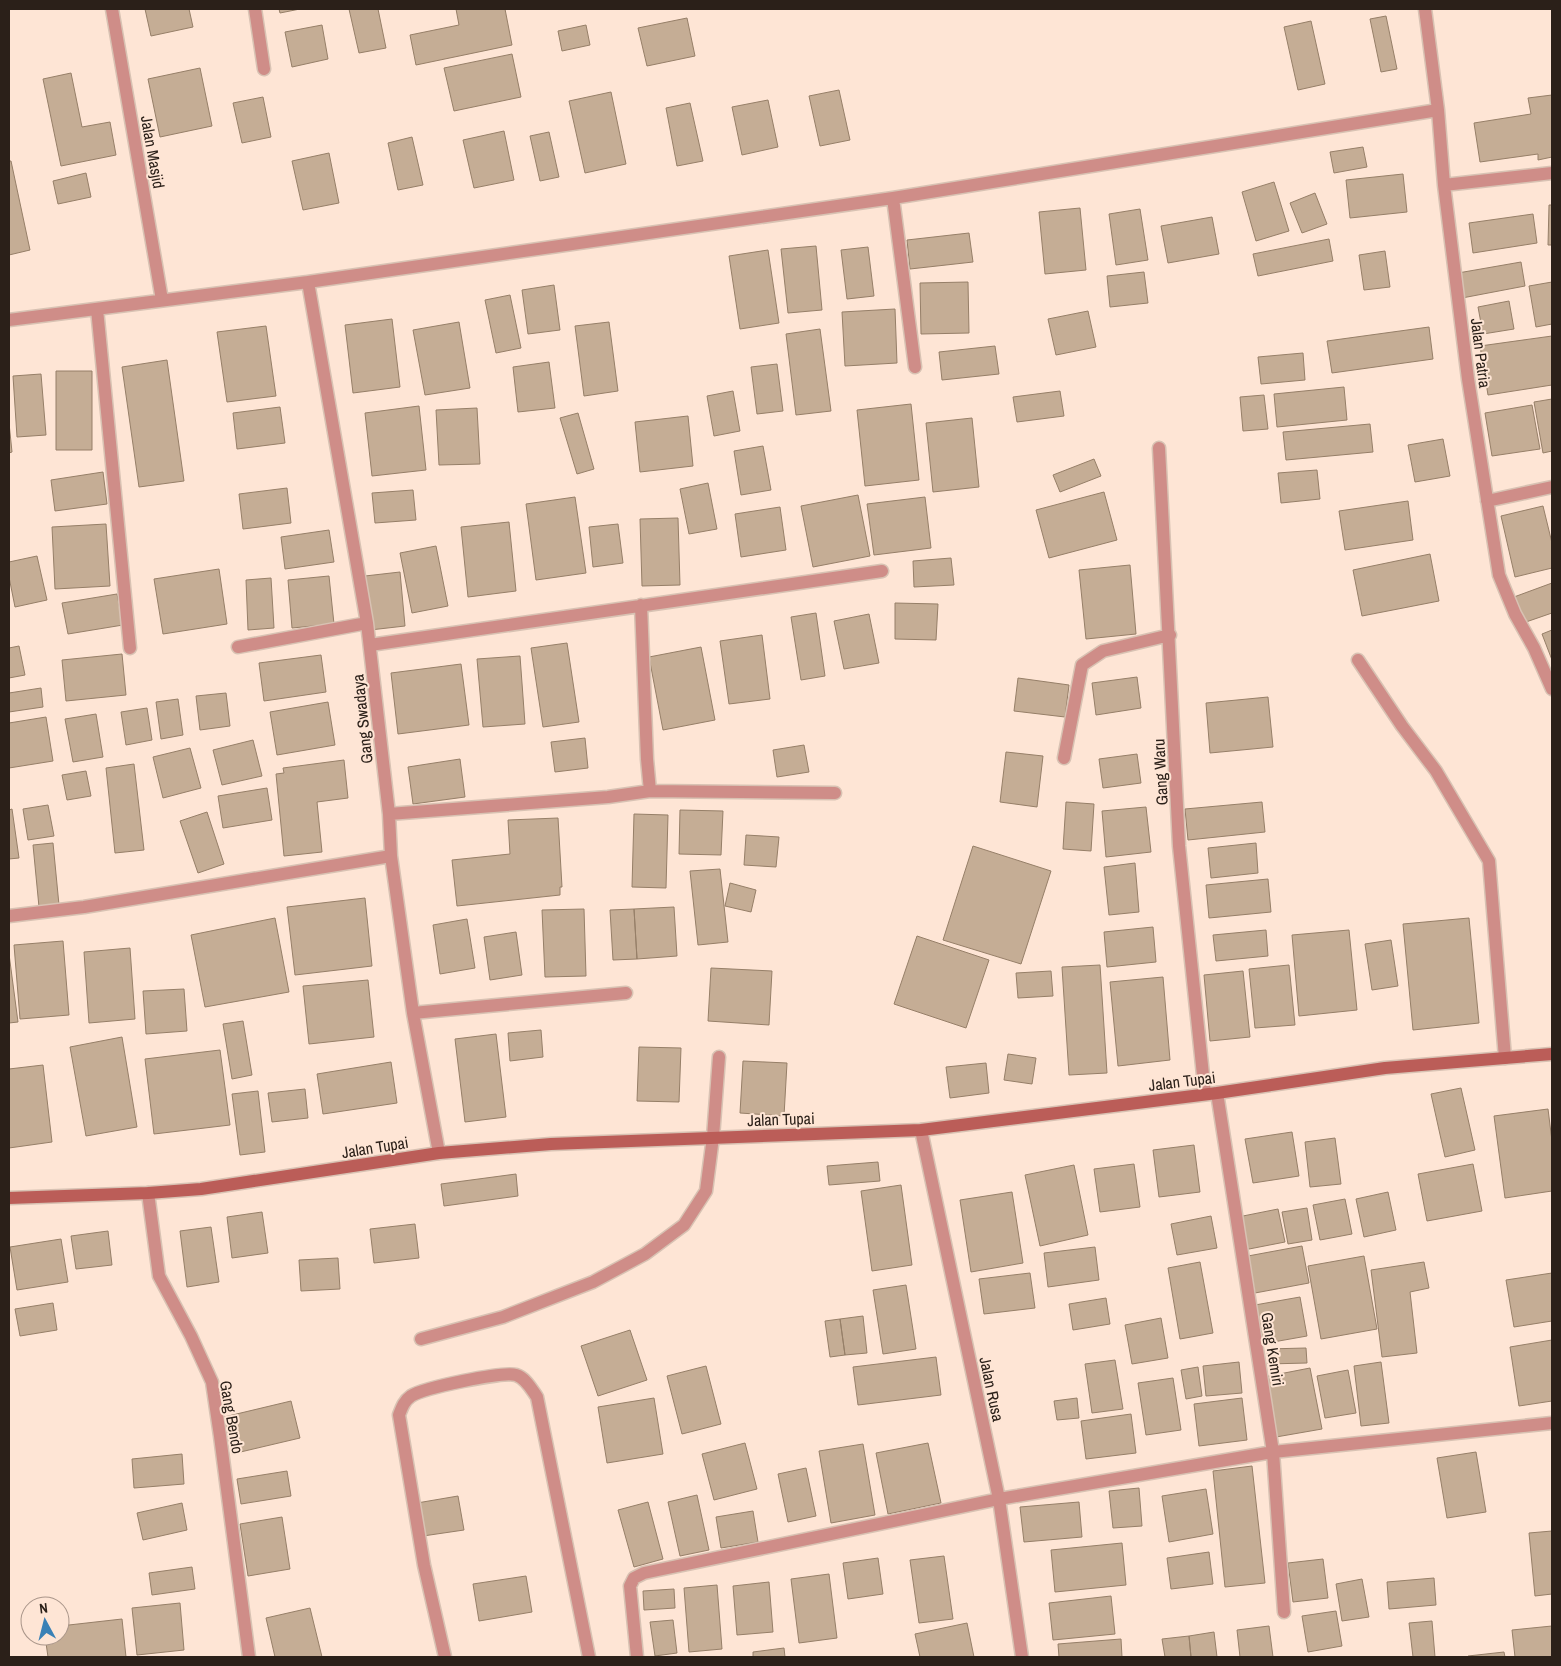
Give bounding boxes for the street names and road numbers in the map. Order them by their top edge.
street label: Jalan Masjid [136,114,170,190]
street label: Jalan Patria [1466,317,1496,390]
street label: Gang Swadaya [346,673,378,765]
street label: Gang Waru [1147,738,1173,806]
street label: Jalan Tupai [1147,1066,1217,1096]
street label: Jalan Tupai [747,1107,815,1131]
street label: Jalan Tupai [340,1131,410,1163]
street label: Gang Kemiri [1256,1311,1290,1387]
street label: Jalan Rusa [974,1355,1010,1424]
street label: Gang Bendo [215,1379,249,1455]

